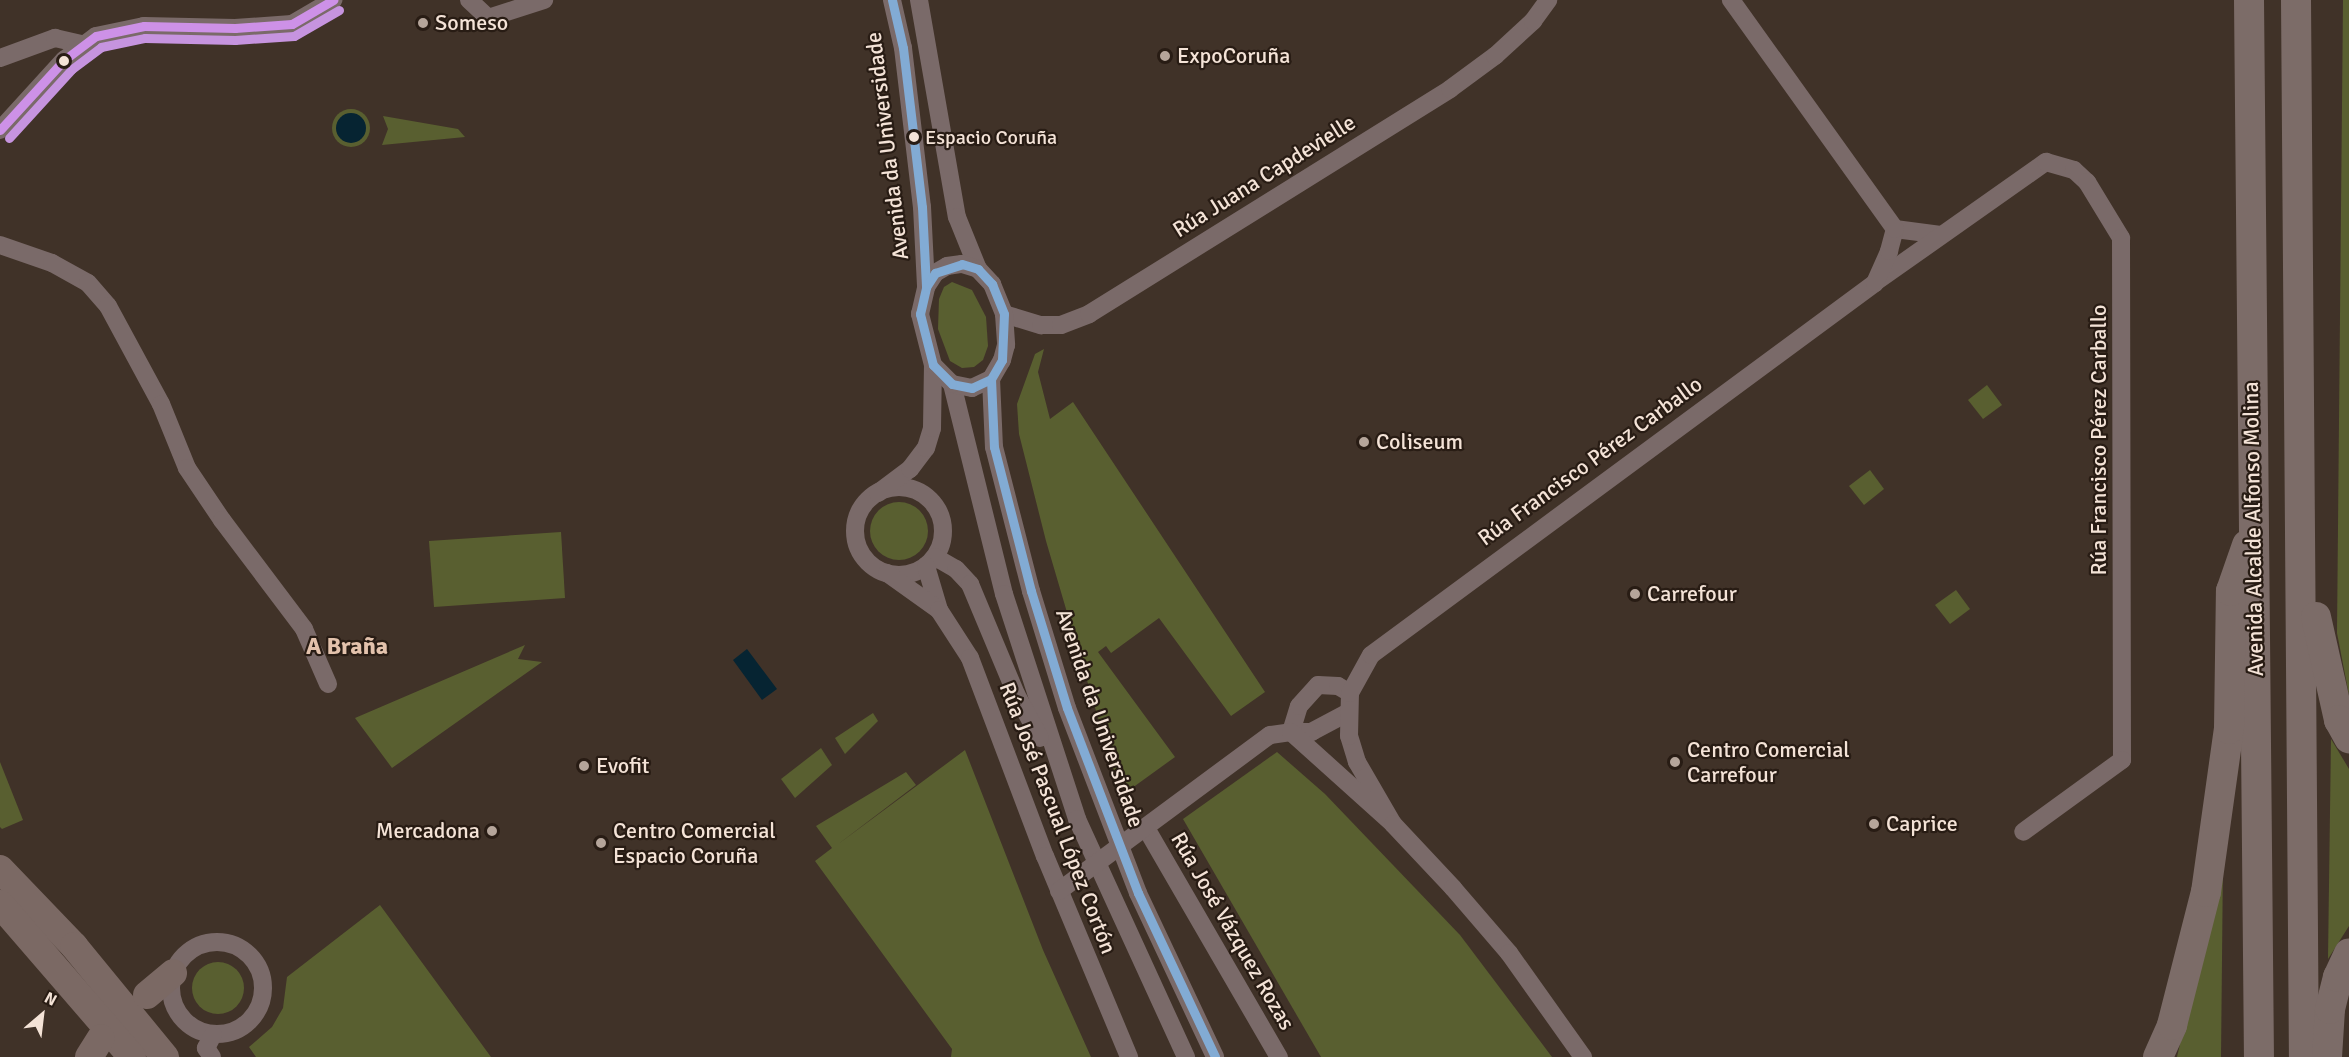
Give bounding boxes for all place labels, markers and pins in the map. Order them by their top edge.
place label: Someso [435,10,508,36]
marker: Someso [416,16,430,30]
place label: ExpoCoruña [1177,43,1291,69]
marker: ExpoCoruña [1158,49,1172,63]
unlabelled marker [58,55,70,67]
place label: Espacio Coruña [925,125,1057,149]
marker: Espacio Coruña [908,131,920,143]
place label: Coliseum [1376,429,1463,455]
marker: Coliseum [1357,435,1371,449]
place label: Carrefour [1647,581,1737,607]
marker: Carrefour [1628,587,1642,601]
place label: Centro Comercial Carrefour [1687,736,1850,788]
place label: Evofit [596,753,649,779]
marker: Centro Comercial Carrefour [1668,755,1682,769]
marker: Evofit [577,759,591,773]
place label: Caprice [1886,811,1958,837]
place label: Centro Comercial Espacio Coruña [613,817,776,868]
marker: Caprice [1867,817,1881,831]
place label: Mercadona [376,818,480,844]
marker: Mercadona [485,824,499,838]
marker: Centro Comercial Espacio Coruña [594,836,608,850]

